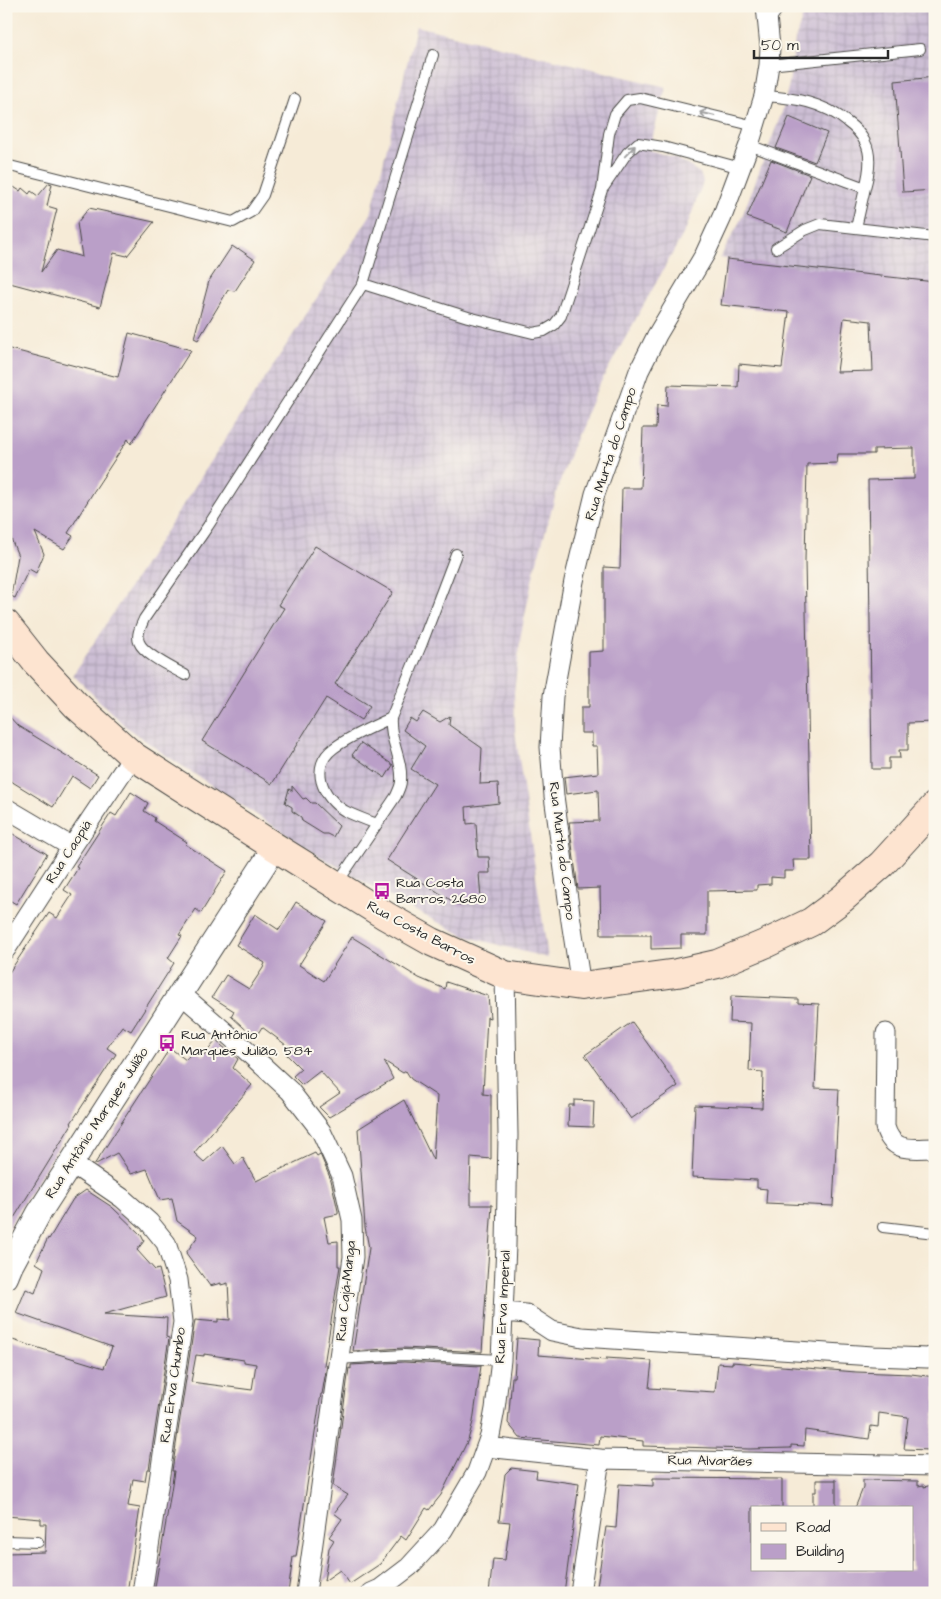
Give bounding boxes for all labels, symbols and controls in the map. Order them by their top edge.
scale bar [754,28,887,60]
text: 50 m [761,35,799,56]
one-way arrow [700,109,716,118]
one-way arrow [624,145,637,157]
street label: Rua Murta do Campo [580,385,642,523]
street label: Rua Murta do Campo [544,781,580,921]
street label: Rua Caopiá [41,816,97,888]
place label: Rua Costa Barros, 2680 [396,873,486,909]
bus stop icon: Rua Costa Barros, 2680 [372,881,392,901]
street label: Rua Costa Barros [363,896,479,970]
place label: Rua Antônio Marques Julião, 584 [181,1025,313,1061]
bus stop icon: Rua Antônio Marques Julião, 584 [157,1033,177,1053]
street label: Rua Antônio Marques Julião [40,1043,154,1203]
street label: Rua Cajá-Manga [331,1240,361,1342]
street label: Rua Erva Imperial [490,1250,516,1364]
street label: Rua Erva Chumbo [155,1326,191,1444]
street label: Rua Alvarães [667,1450,753,1472]
legend [751,1506,914,1572]
text: Road [796,1517,831,1538]
text: Building [796,1541,844,1563]

